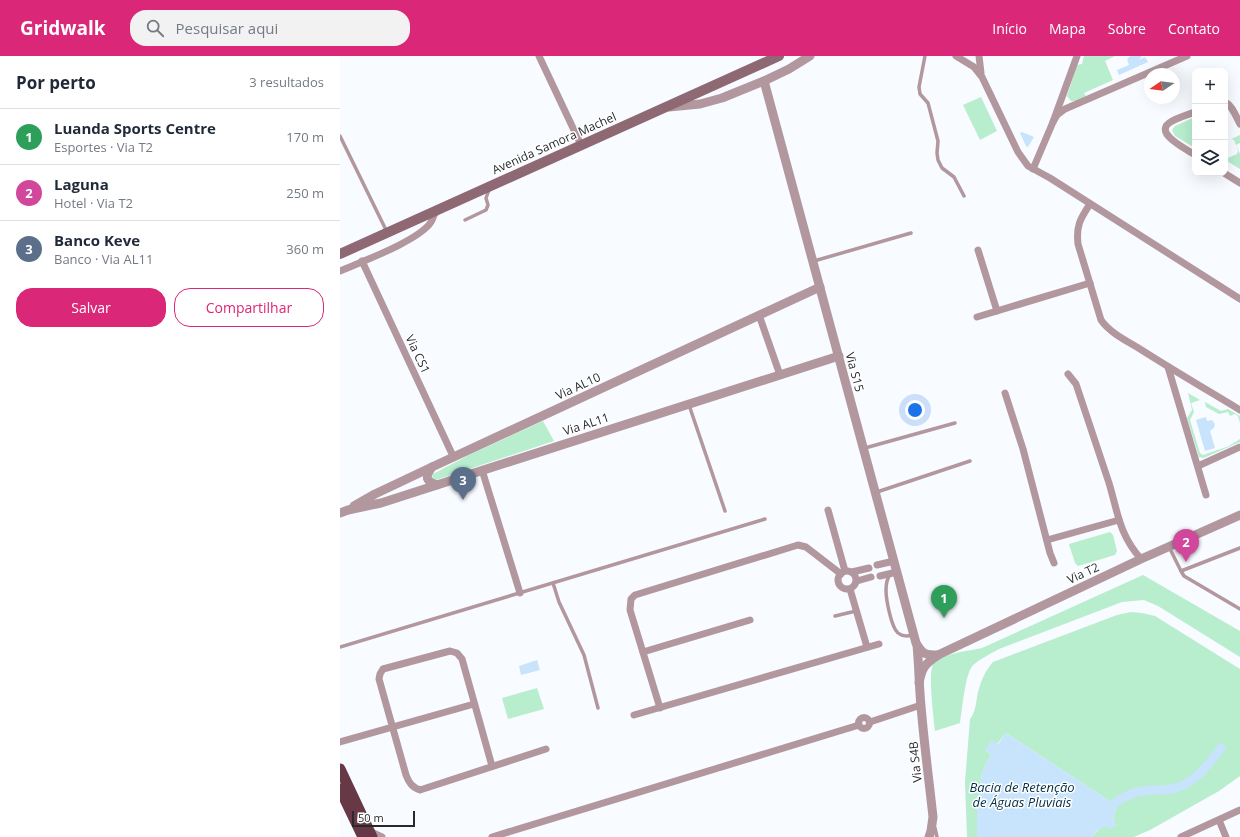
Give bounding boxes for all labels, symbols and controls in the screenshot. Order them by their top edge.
search box [130,10,410,46]
text: Gridwalk [20,15,106,41]
icon: search [144,17,166,39]
text: Pesquisar aqui [176,18,278,38]
text: Início [992,19,1027,38]
text: Mapa [1049,19,1086,38]
text: Sobre [1108,19,1146,38]
text: Contato [1168,19,1220,38]
north arrow [1144,68,1180,104]
map controls [1192,68,1228,176]
button: + [1192,68,1228,104]
text: Por perto [16,71,96,94]
text: 3 resultados [249,73,324,91]
button: − [1192,104,1228,140]
street label: Avenida Samora Machel [489,108,619,178]
text: Luanda Sports Centre [54,118,216,138]
text: 1 [25,128,33,146]
text: 170 m [286,128,324,146]
text: Esportes · Via T2 [54,138,153,156]
button: layers [1192,140,1228,176]
text: Laguna [54,174,109,194]
text: 2 [25,184,33,202]
text: 250 m [286,184,324,202]
text: Hotel · Via T2 [54,194,133,212]
text: Banco Keve [54,230,140,250]
text: 3 [25,240,33,258]
text: 360 m [286,240,324,258]
text: Banco · Via AL11 [54,250,153,268]
button: Salvar [16,288,166,327]
button: Compartilhar [174,288,324,327]
street label: Via CS1 [402,332,434,376]
street label: Via S15 [842,350,868,394]
street label: Via AL10 [553,368,603,404]
your location [905,400,925,420]
street label: Via AL11 [561,409,611,439]
pin: 3 [450,467,476,500]
pin: 2 [1173,529,1199,562]
street label: Via T2 [1064,558,1102,588]
pin: 1 [931,585,957,618]
street label: Via S4B [904,740,926,783]
water label: Bacia de Retenção de Águas Pluviais [969,778,1075,811]
scale bar [352,809,415,828]
text: 50 m [358,810,384,825]

